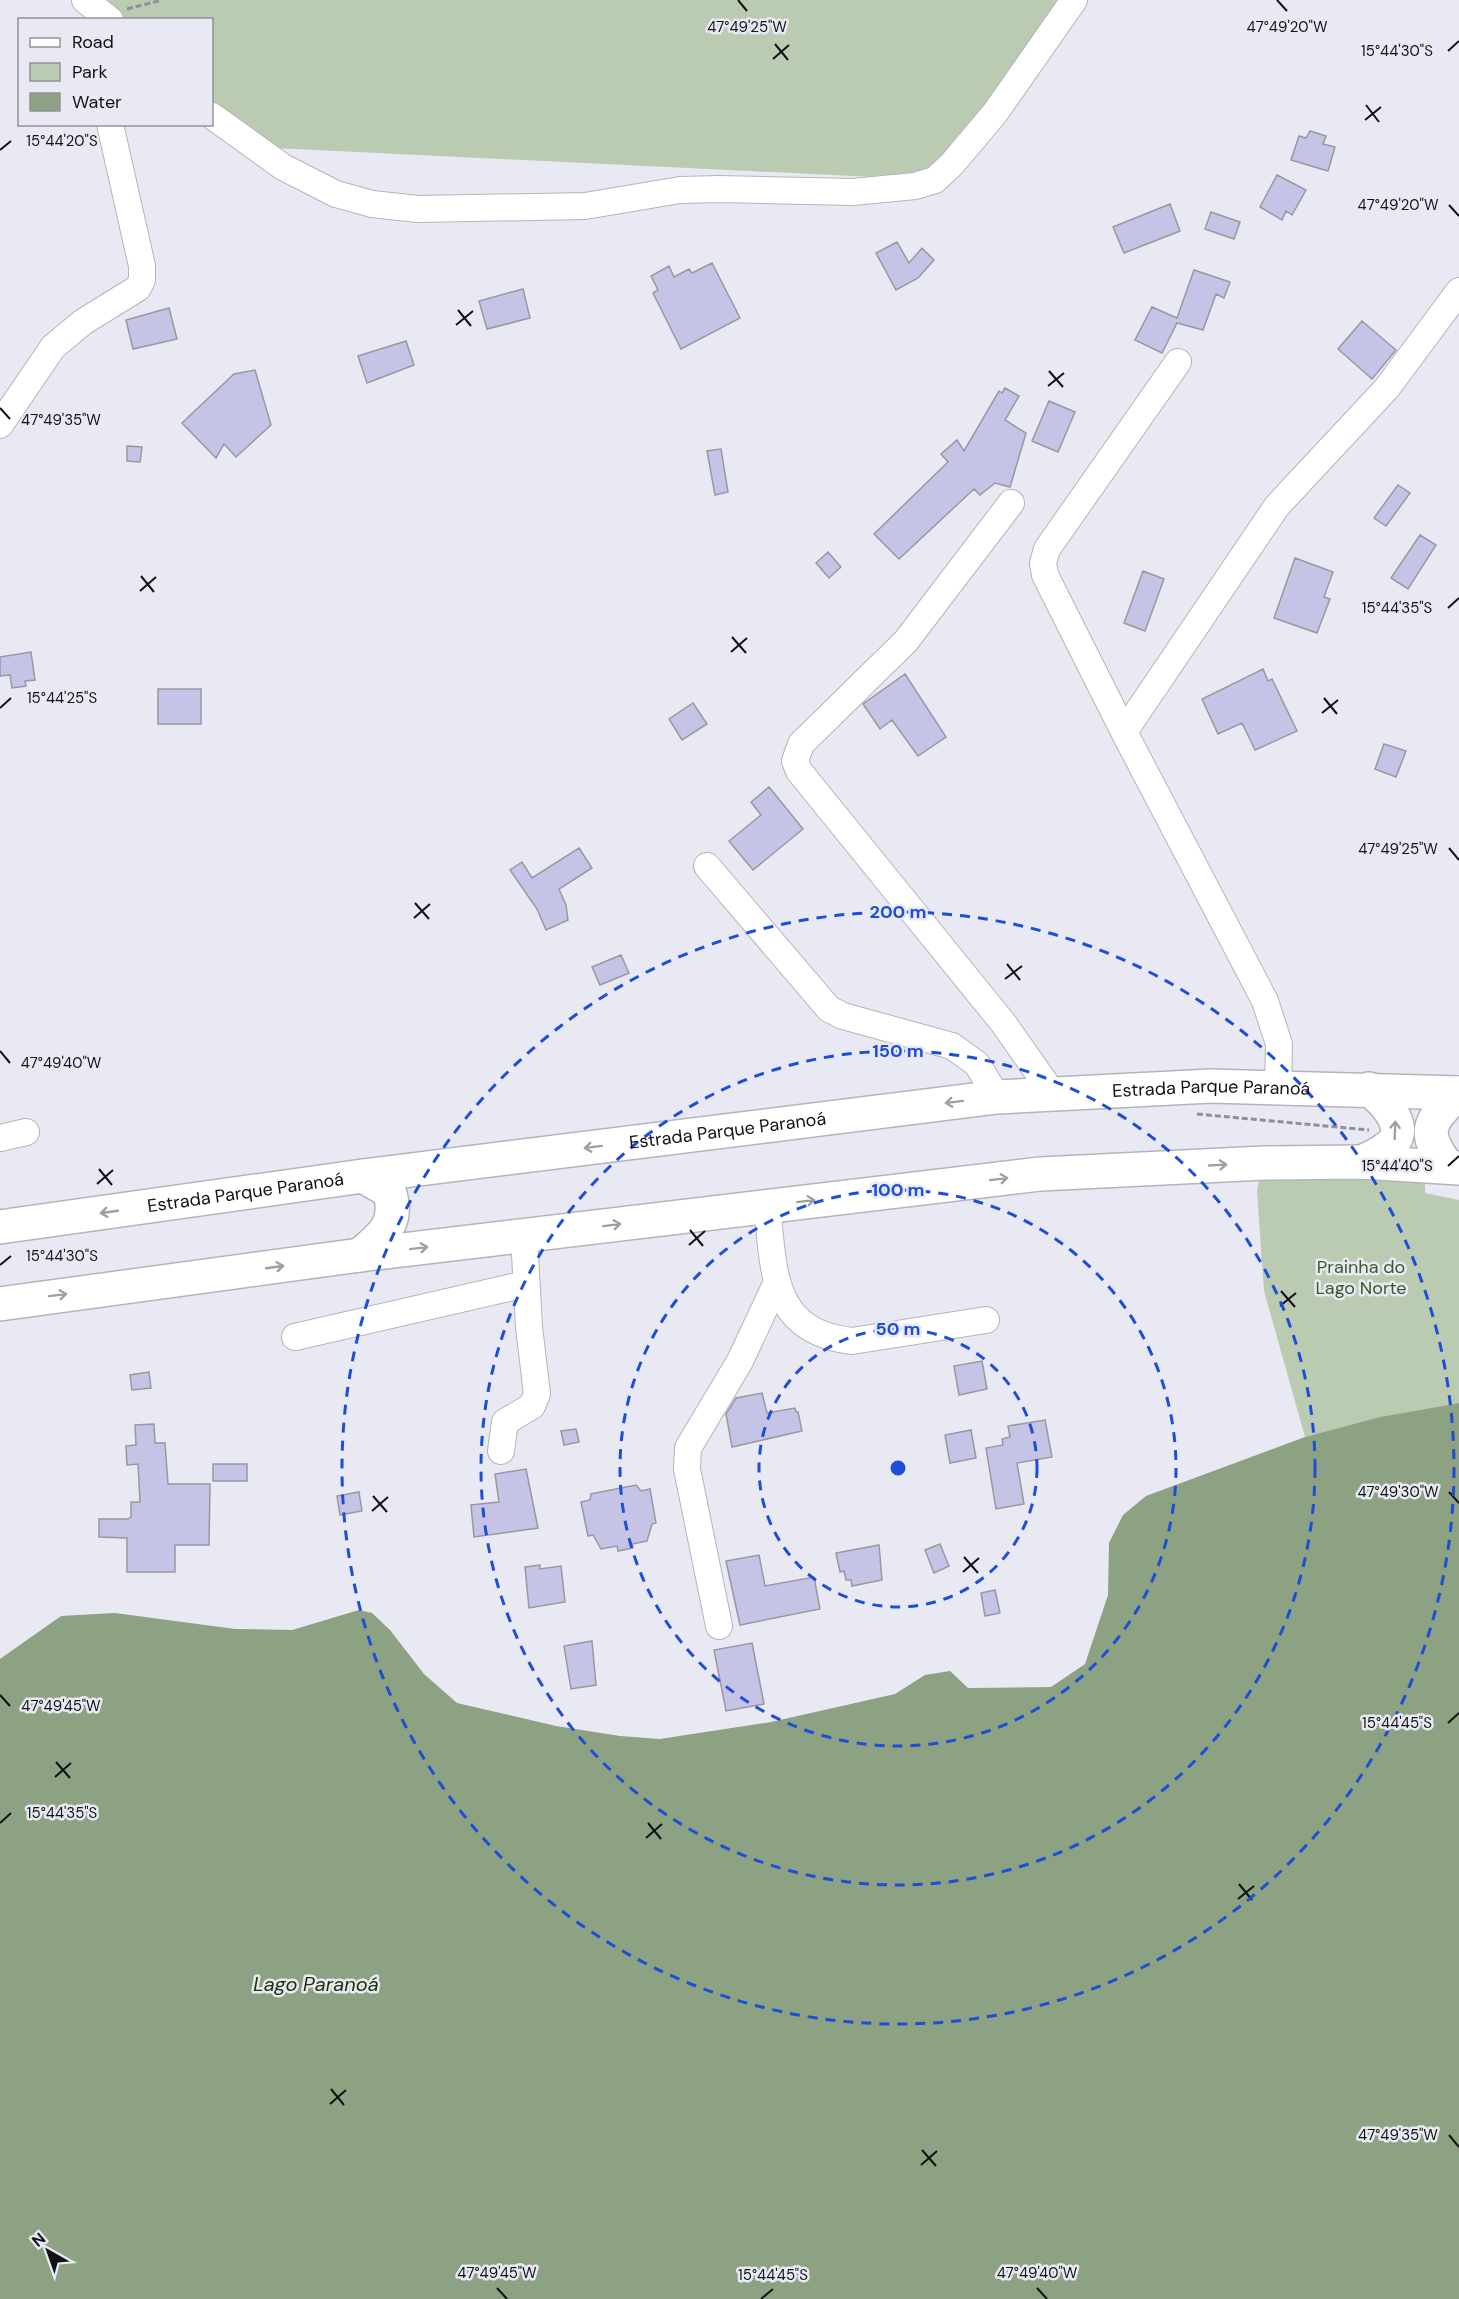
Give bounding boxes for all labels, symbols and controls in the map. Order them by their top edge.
text: 47°49'25"W [707,17,787,37]
text: 47°49'20"W [1247,17,1328,37]
legend [18,18,213,126]
text: Road [72,30,114,54]
text: 15°44'30"S [1361,41,1433,61]
text: Park [72,60,108,84]
text: Water [72,90,122,114]
text: 15°44'20"S [26,131,98,151]
text: 47°49'20"W [1358,195,1439,215]
text: 47°49'35"W [21,410,101,430]
text: 15°44'35"S [1362,598,1432,618]
text: 15°44'25"S [27,688,97,708]
text: 47°49'25"W [1358,839,1438,859]
text: 200 m [870,900,926,924]
text: 150 m [872,1039,924,1063]
text: 47°49'40"W [21,1053,102,1073]
street label: Estrada Parque Paranoá [1112,1074,1311,1103]
one-way arrow [944,1097,964,1108]
street label: Estrada Parque Paranoá [628,1106,827,1155]
one-way arrow [1389,1120,1401,1140]
one-way arrow [584,1142,604,1153]
text: 15°44'40"S [1361,1156,1433,1176]
one-way arrow [1207,1160,1227,1171]
street label: Estrada Parque Paranoá [146,1167,345,1218]
one-way arrow [989,1173,1009,1184]
text: 100 m [871,1178,925,1202]
one-way arrow [795,1195,815,1206]
one-way arrow [99,1206,119,1217]
one-way arrow [602,1219,622,1230]
one-way arrow [408,1242,428,1253]
text: 15°44'30"S [26,1246,98,1266]
park label: Prainha do Lago Norte [1315,1255,1407,1300]
one-way arrow [264,1262,284,1273]
one-way arrow [47,1290,67,1301]
text: 50 m [875,1317,921,1341]
centre of rings [888,1458,908,1478]
text: 47°49'30"W [1357,1482,1439,1502]
text: 47°49'45"W [21,1696,101,1716]
text: 15°44'45"S [1362,1713,1432,1733]
text: 15°44'35"S [27,1803,97,1823]
water label: Lago Paranoá [253,1971,379,1997]
text: 47°49'35"W [1358,2125,1438,2145]
north arrow [18,2221,78,2281]
text: N [27,2228,50,2252]
text: 47°49'45"W [457,2263,537,2283]
text: 47°49'40"W [997,2263,1078,2283]
text: 15°44'45"S [738,2265,808,2285]

